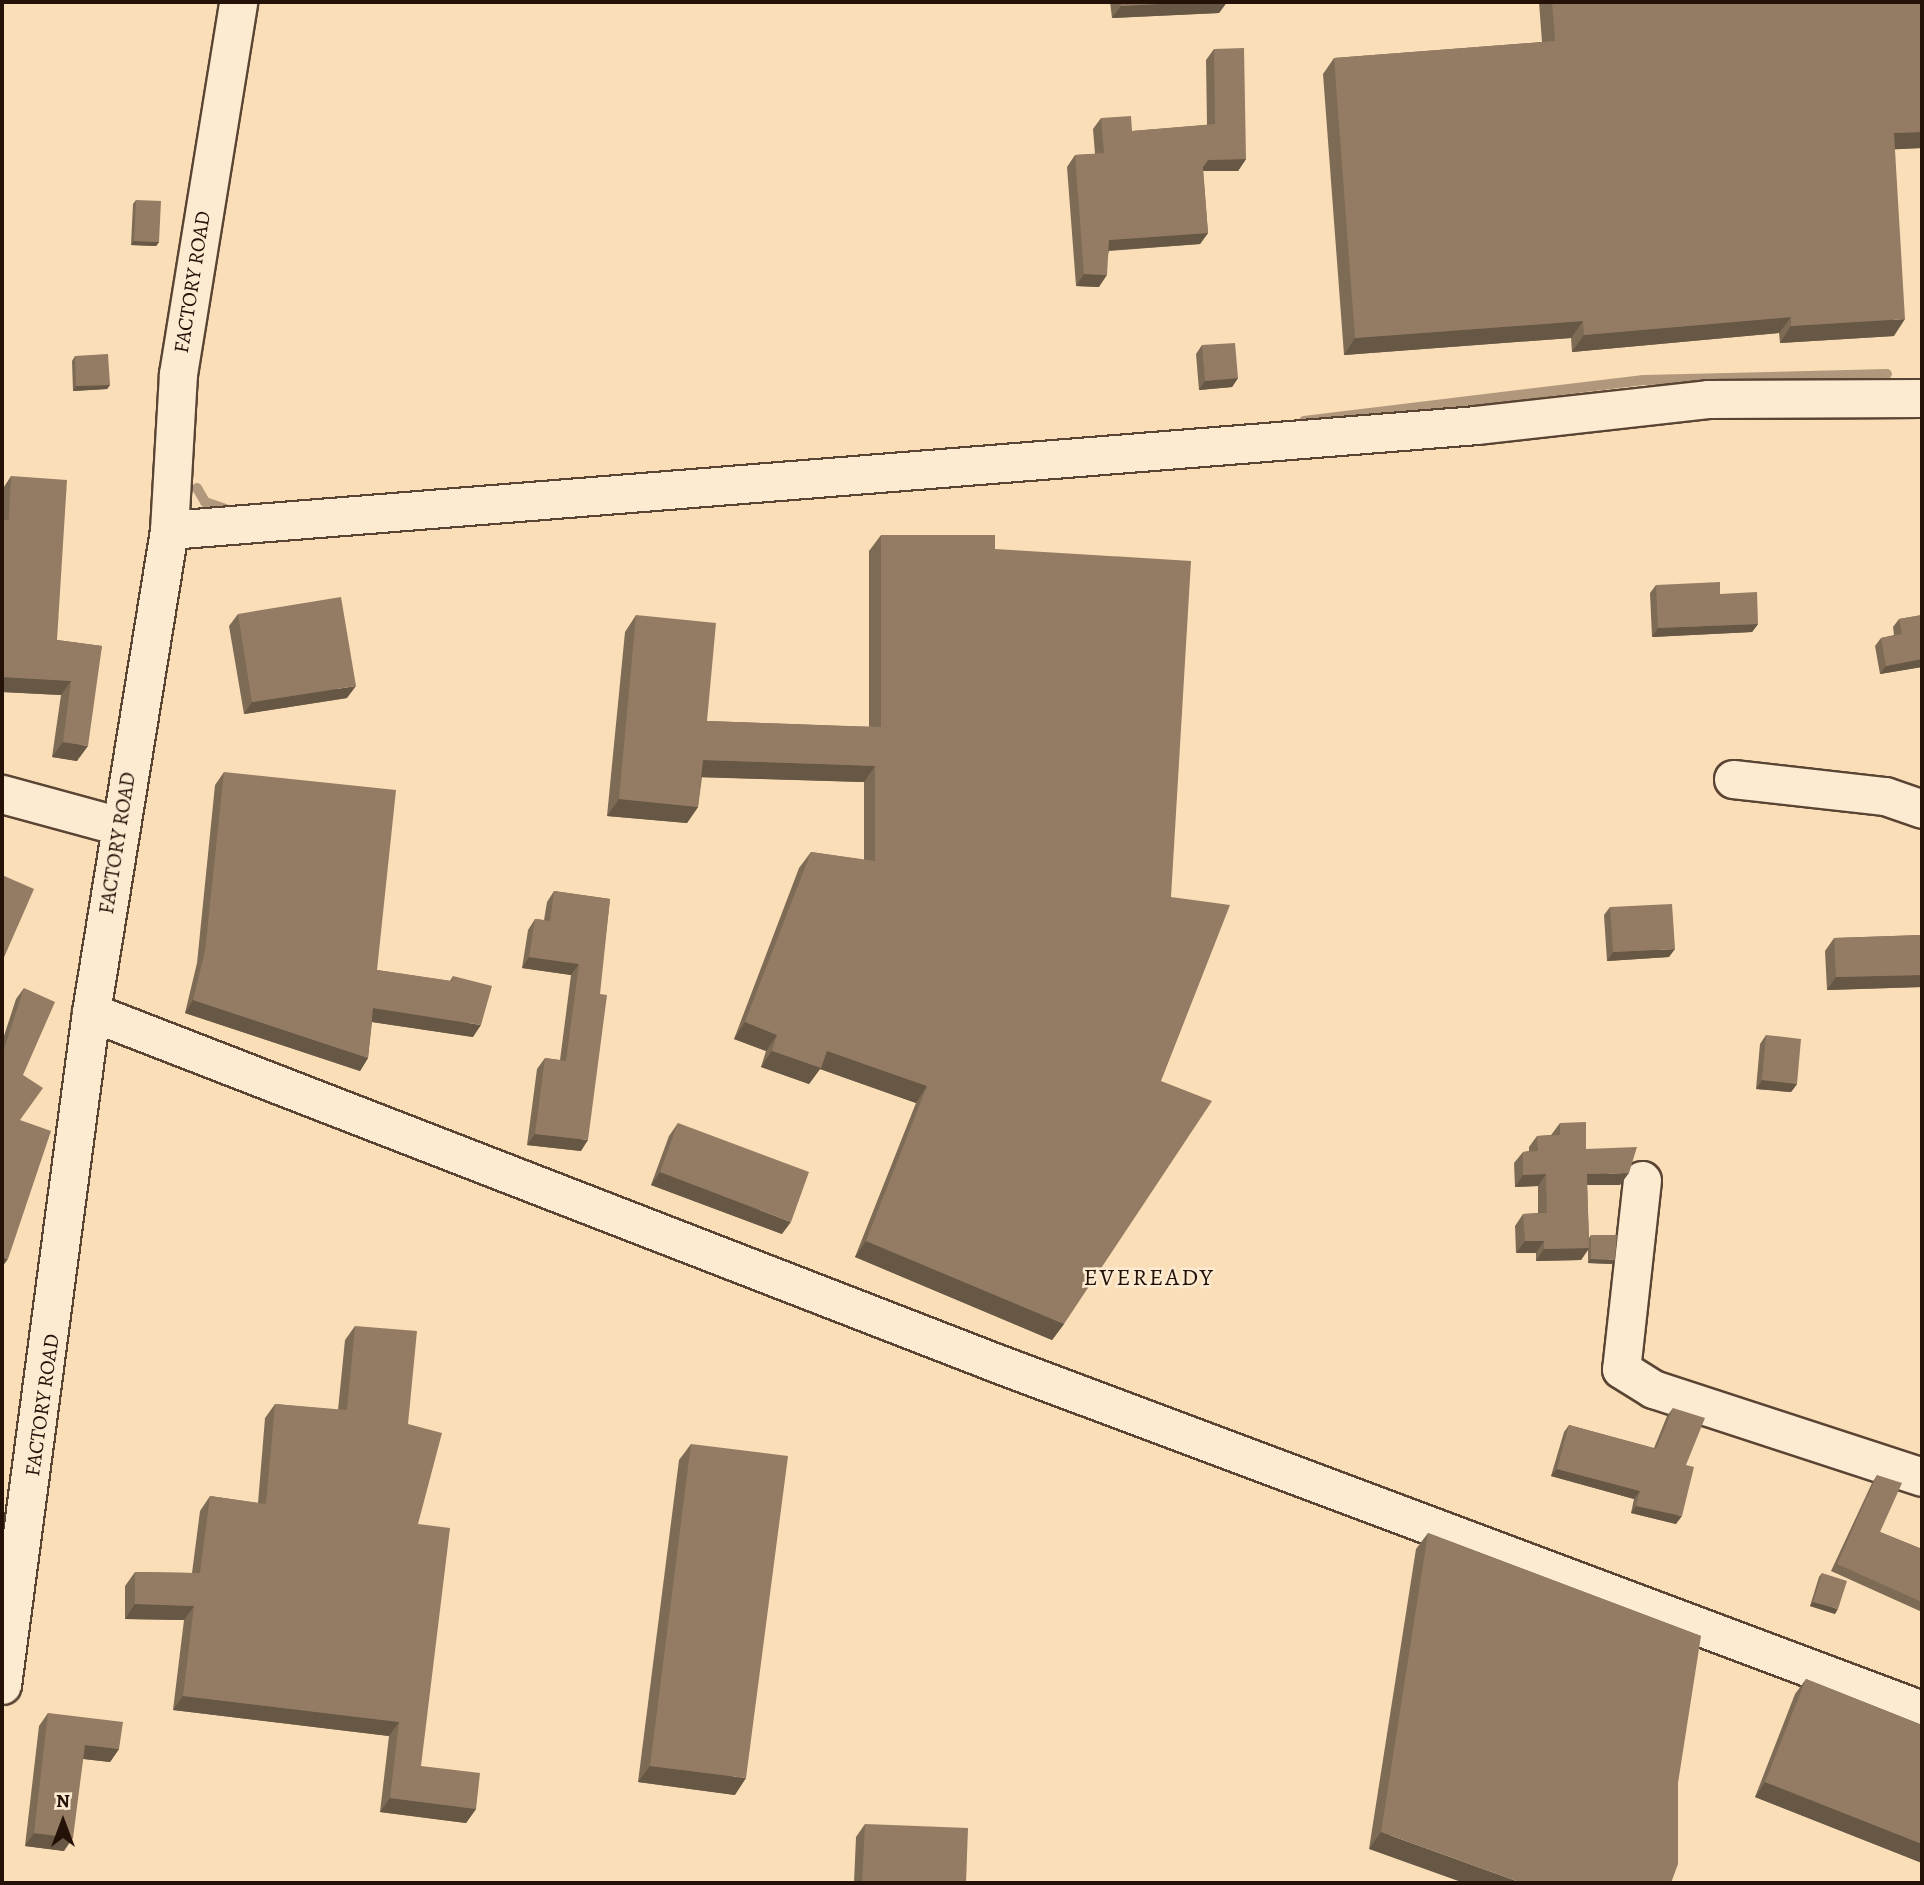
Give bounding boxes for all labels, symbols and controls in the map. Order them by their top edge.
street label: FACTORY ROAD [168,209,216,355]
street label: FACTORY ROAD [93,770,141,916]
district label: EVEREADY [1084,1264,1214,1292]
street label: FACTORY ROAD [20,1332,64,1478]
north arrow [28,1787,98,1857]
text: N [56,1788,70,1814]

